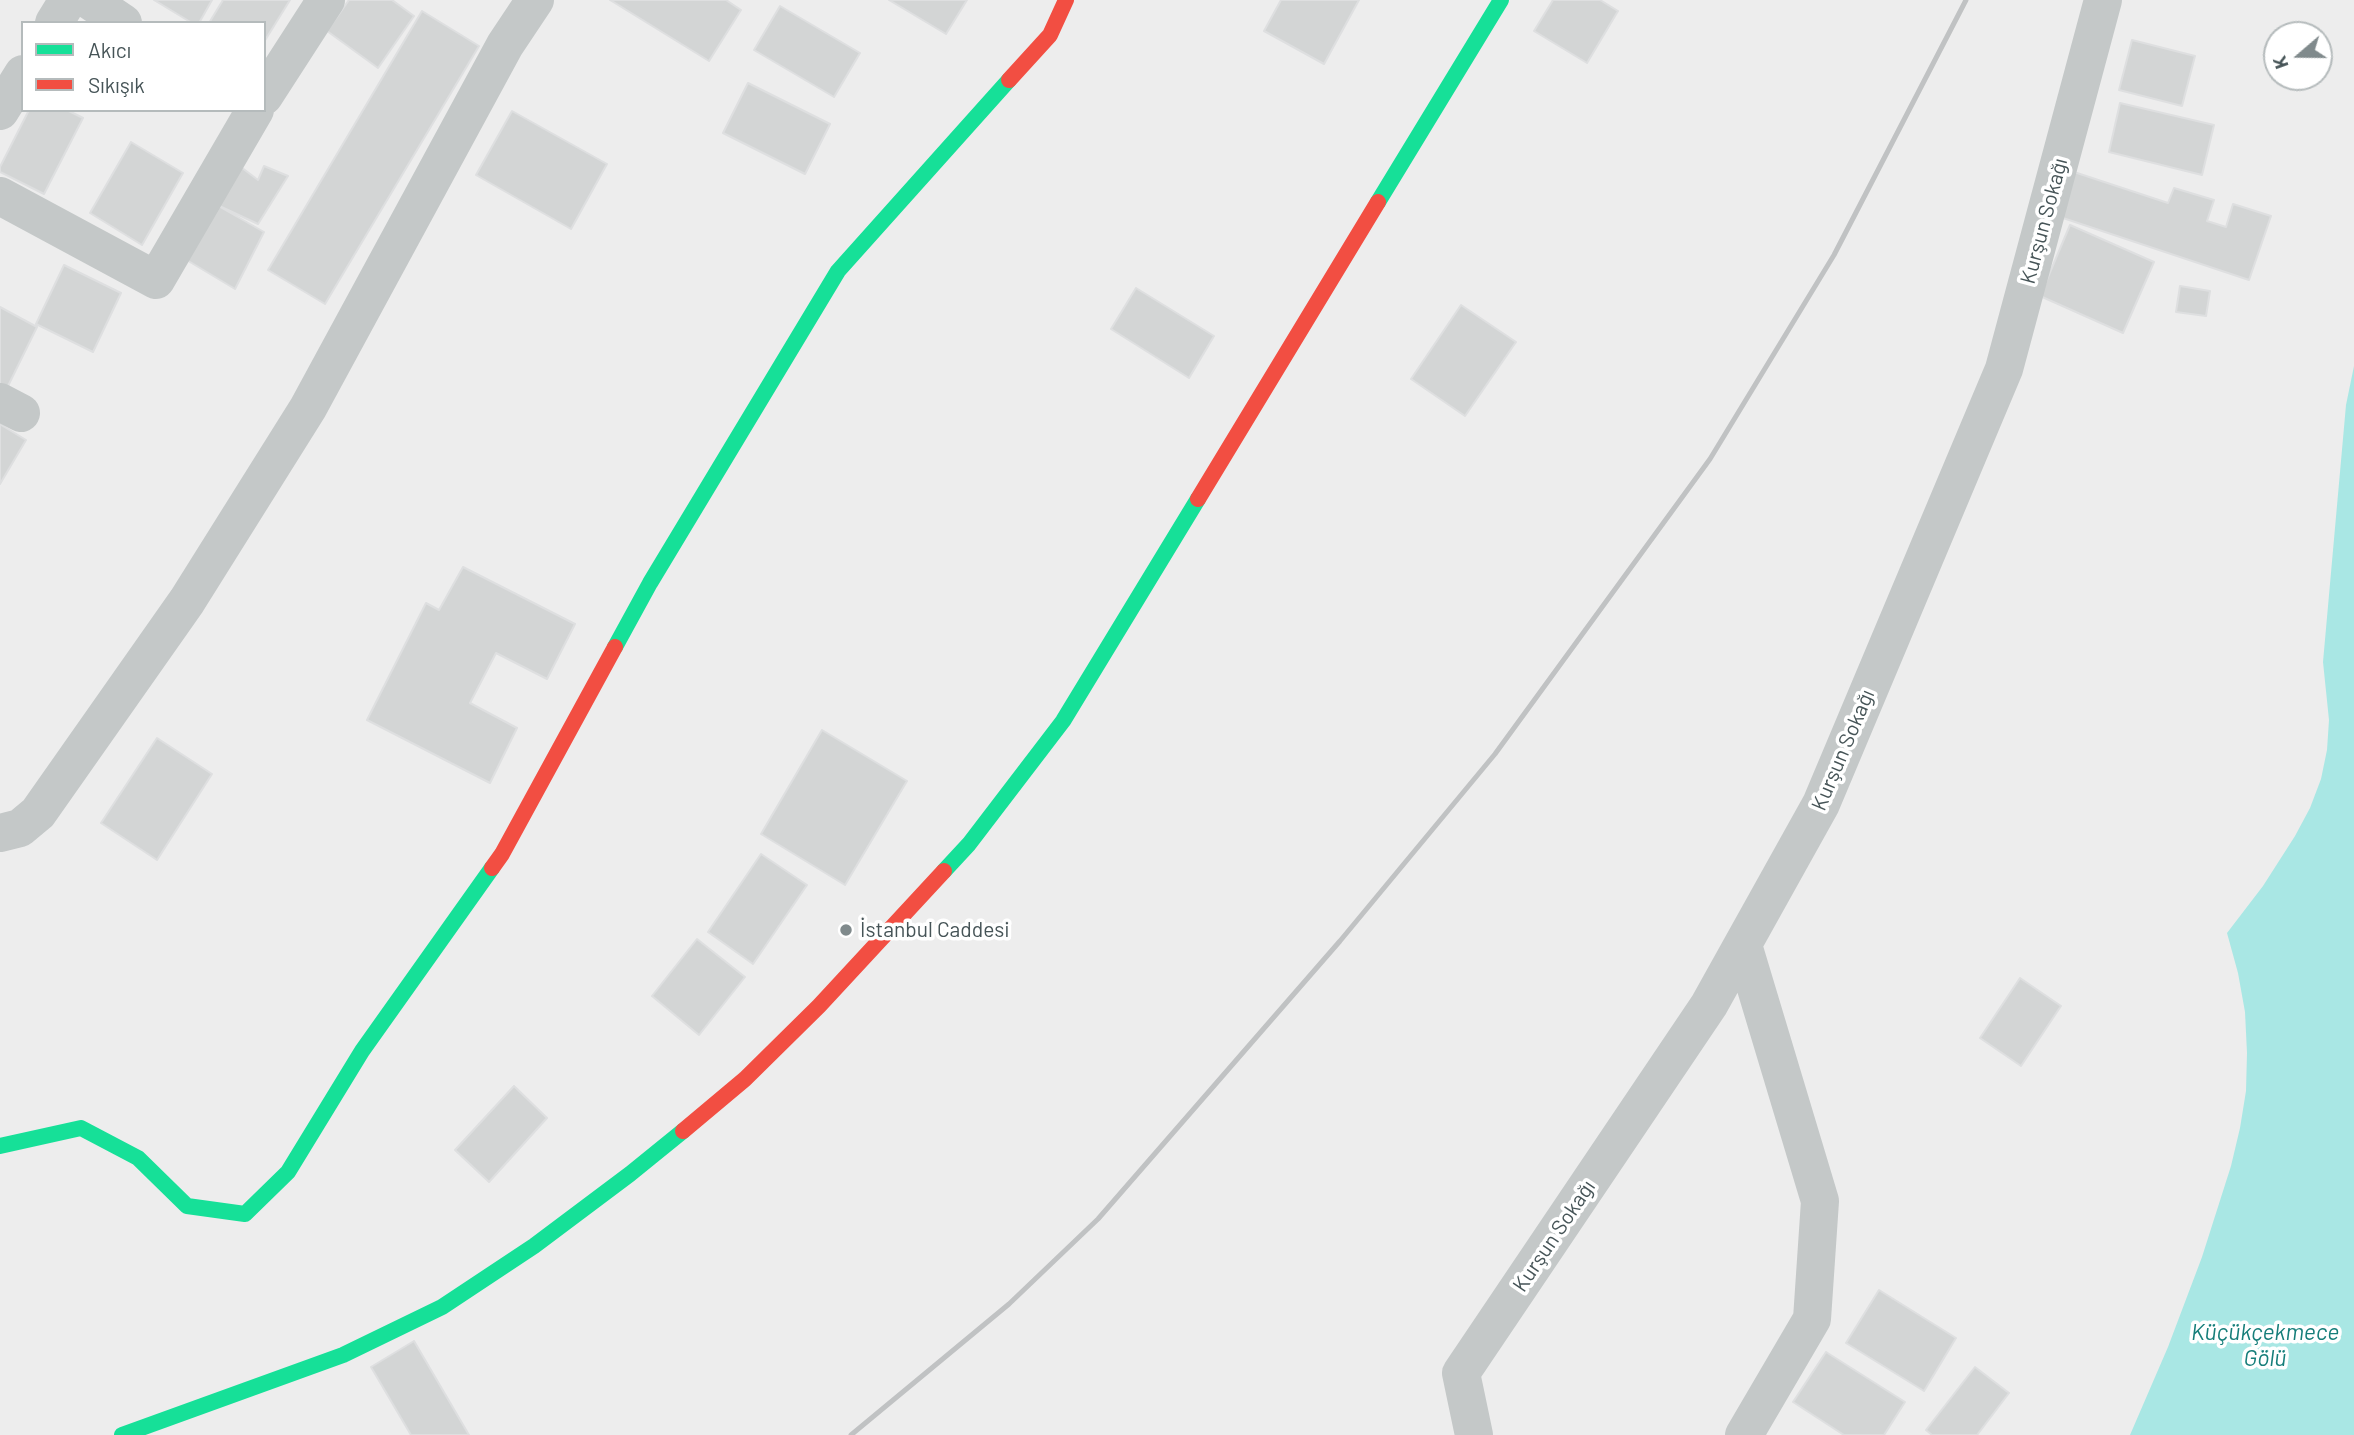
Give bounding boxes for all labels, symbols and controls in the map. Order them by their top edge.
legend [21,21,266,112]
north arrow [2263,21,2333,91]
text: Akıcı [88,37,131,62]
text: K [2267,53,2293,72]
text: Sıkışık [88,72,145,97]
street label: Kurşun Sokağı [2015,155,2073,287]
street label: Kurşun Sokağı [1806,686,1880,814]
place label: İstanbul Caddesi [860,917,1010,943]
marker: İstanbul Caddesi [838,922,854,938]
street label: Kurşun Sokağı [1507,1175,1601,1297]
water label: Küçükçekmece Gölü [2191,1318,2339,1372]

